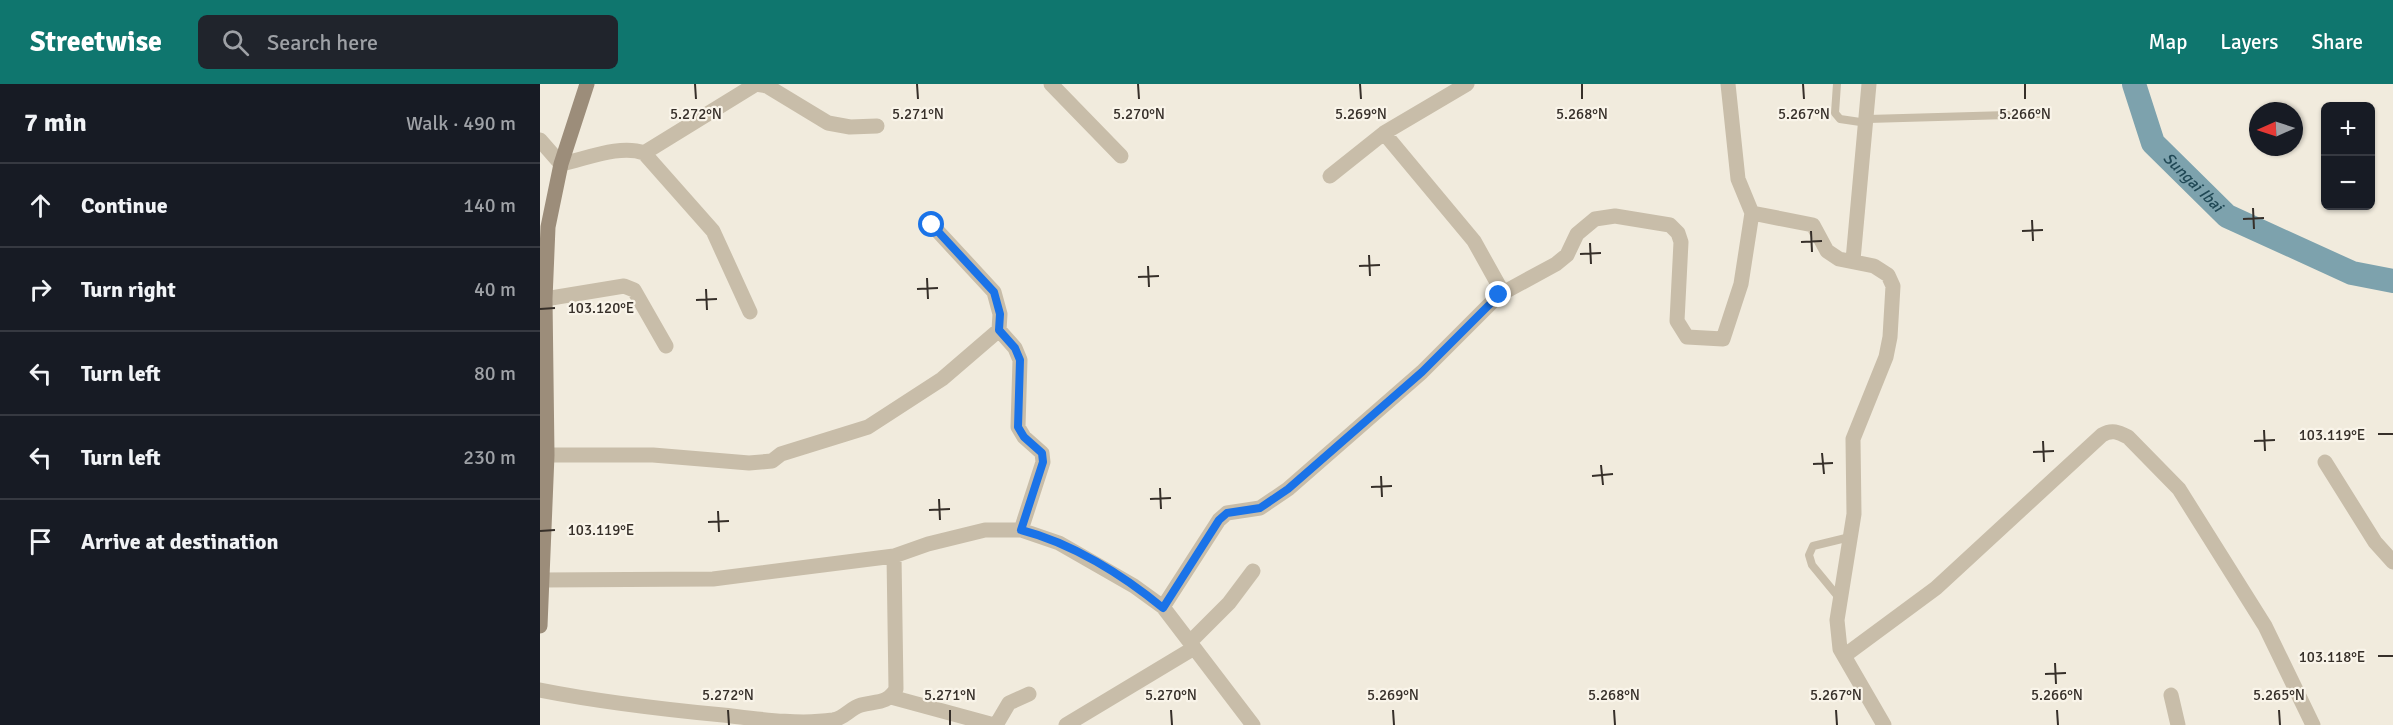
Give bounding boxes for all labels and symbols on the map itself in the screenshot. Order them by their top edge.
north arrow [2249,102,2303,156]
text: 5.272°N [670,105,722,123]
text: 5.271°N [892,105,944,123]
text: 5.270°N [1113,105,1165,123]
text: 5.269°N [1335,105,1387,123]
text: 5.268°N [1556,105,1608,123]
text: 5.267°N [1778,105,1830,123]
text: 5.266°N [1999,105,2051,123]
water label: Sungai Ibai [2159,148,2228,217]
route start [918,211,944,237]
route end [1485,281,1511,307]
text: 103.120°E [568,299,634,317]
text: 103.119°E [2299,426,2365,444]
text: 103.119°E [568,521,634,539]
text: 103.118°E [2299,648,2365,666]
text: 5.272°N [702,686,754,704]
text: 5.271°N [924,686,976,704]
text: 5.270°N [1145,686,1197,704]
text: 5.269°N [1367,686,1419,704]
text: 5.268°N [1588,686,1640,704]
text: 5.267°N [1810,686,1862,704]
text: 5.266°N [2031,686,2083,704]
text: 5.265°N [2253,686,2305,704]

